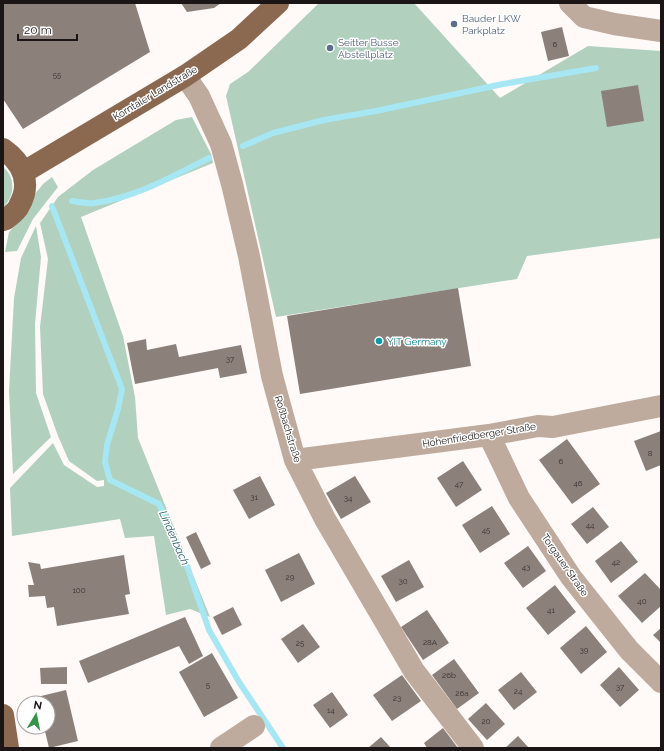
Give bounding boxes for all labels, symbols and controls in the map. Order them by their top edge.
place label: Bauder LKW Parkplatz [462,13,521,36]
scale bar [18,16,77,42]
marker: Bauder LKW Parkplatz [449,19,459,29]
text: 20 m [24,23,52,37]
place label: Seitter Busse Abstellplatz [338,37,399,60]
house number: 6 [553,39,558,49]
marker: Seitter Busse Abstellplatz [325,43,335,53]
street label: Korntaler Landstraße [111,63,199,123]
house number: 55 [53,70,62,80]
marker: YIT Germany [374,336,384,346]
place label: YIT Germany [387,336,447,347]
house number: 37 [226,354,235,364]
street label: Roßbachstraße [273,394,303,464]
street label: Hohenfriedberger Straße [421,421,537,449]
house number: 8 [648,448,653,458]
house number: 6 [559,456,564,466]
house number: 46 [573,478,583,488]
house number: 47 [455,479,464,489]
house number: 31 [250,492,258,502]
house number: 34 [344,493,353,503]
water label: Lindenbach [156,509,192,567]
house number: 44 [586,520,595,530]
house number: 45 [482,525,491,535]
street label: Torgauer Straße [539,532,591,598]
house number: 42 [612,557,620,567]
house number: 43 [522,562,530,572]
house number: 29 [286,572,295,582]
house number: 30 [398,576,408,586]
house number: 100 [72,585,86,595]
house number: 40 [637,596,647,606]
house number: 41 [547,605,555,615]
house number: 28A [423,637,438,647]
house number: 25 [296,638,305,648]
house number: 39 [580,645,589,655]
house number: 26b [442,670,456,680]
house number: 5 [206,680,211,690]
house number: 37 [616,682,625,692]
house number: 24 [514,686,523,696]
house number: 26a [455,688,469,698]
house number: 23 [393,693,401,703]
north arrow [16,695,56,735]
text: N [32,699,43,713]
house number: 14 [327,705,336,715]
house number: 20 [481,716,491,726]

